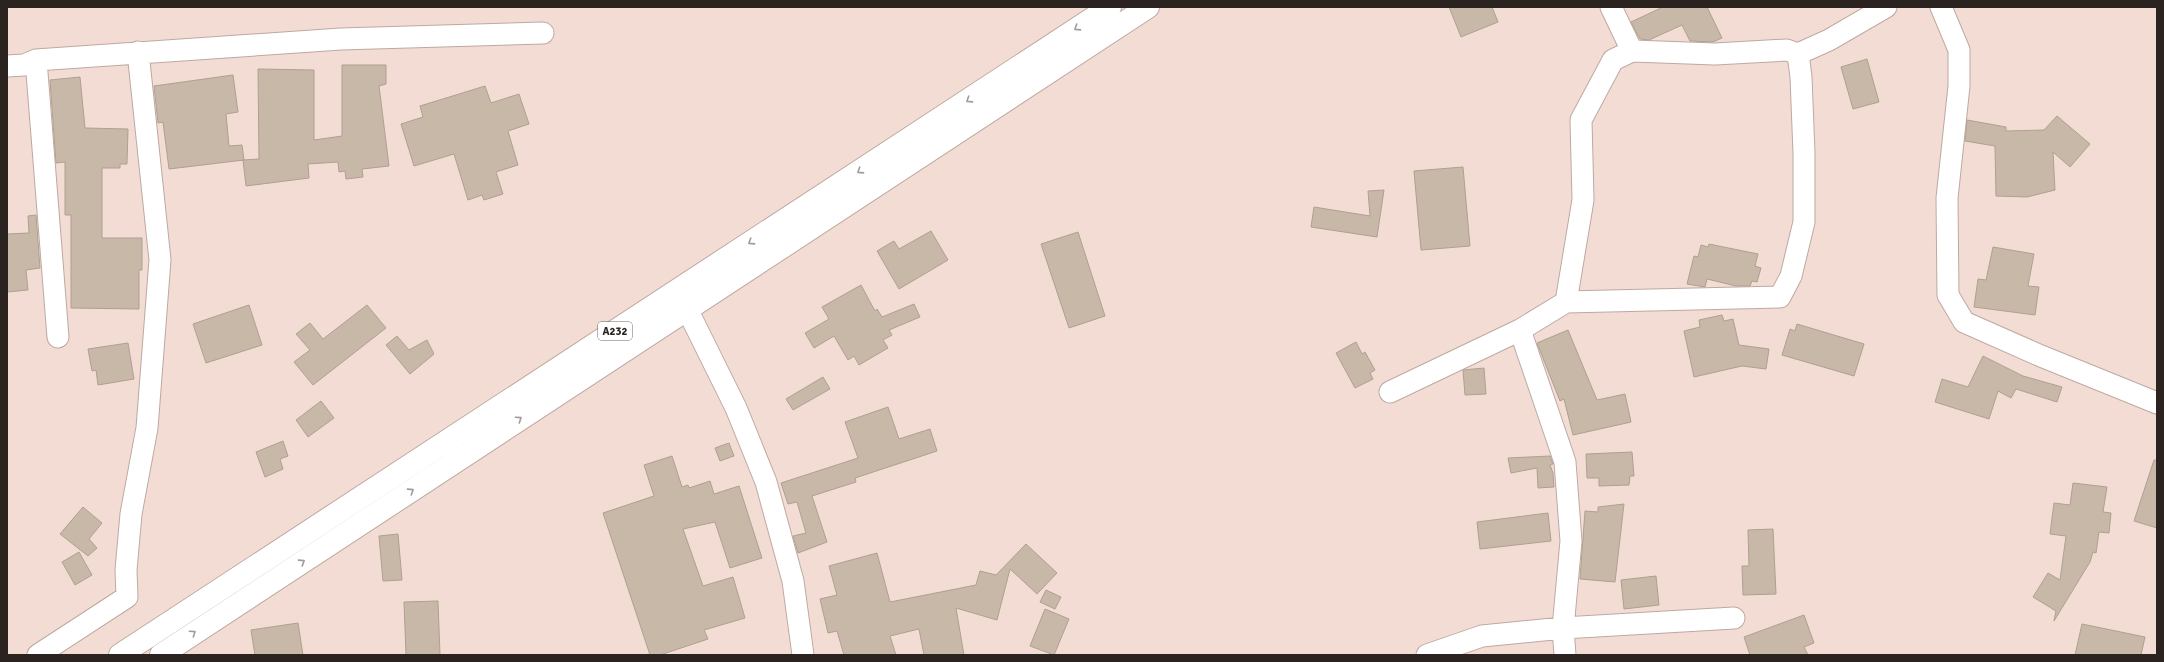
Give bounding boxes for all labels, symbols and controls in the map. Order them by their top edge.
one-way arrow [1075,24,1082,31]
one-way arrow [966,95,973,103]
one-way arrow [857,166,864,174]
one-way arrow [748,238,755,245]
road number: A232 [598,322,632,340]
one-way arrow [515,416,522,424]
one-way arrow [407,488,414,496]
one-way arrow [298,559,305,567]
one-way arrow [189,631,196,638]

